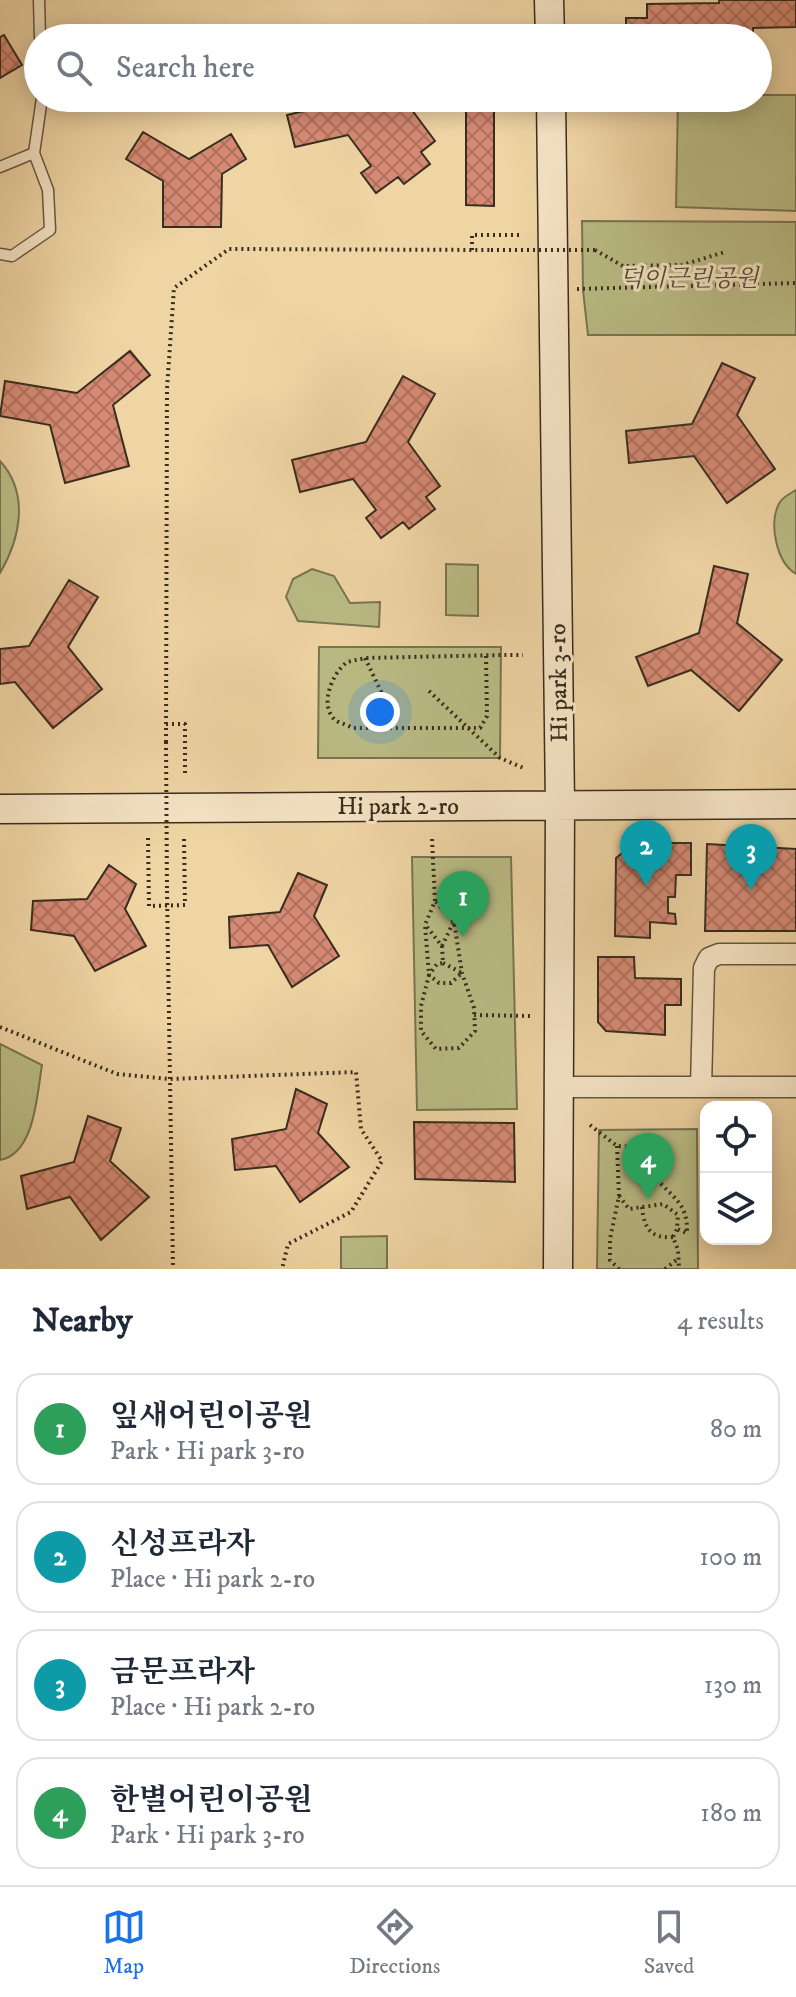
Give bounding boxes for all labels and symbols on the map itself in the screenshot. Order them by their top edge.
park label: 덕이근린공원 [619,264,760,294]
street label: Hi park 3-ro [543,623,575,743]
your location [360,692,400,732]
street label: Hi park 2-ro [337,792,459,822]
pin: 2 [620,820,672,886]
pin: 3 [725,824,777,890]
pin: 1 [437,871,489,937]
pin: 4 [622,1133,674,1199]

